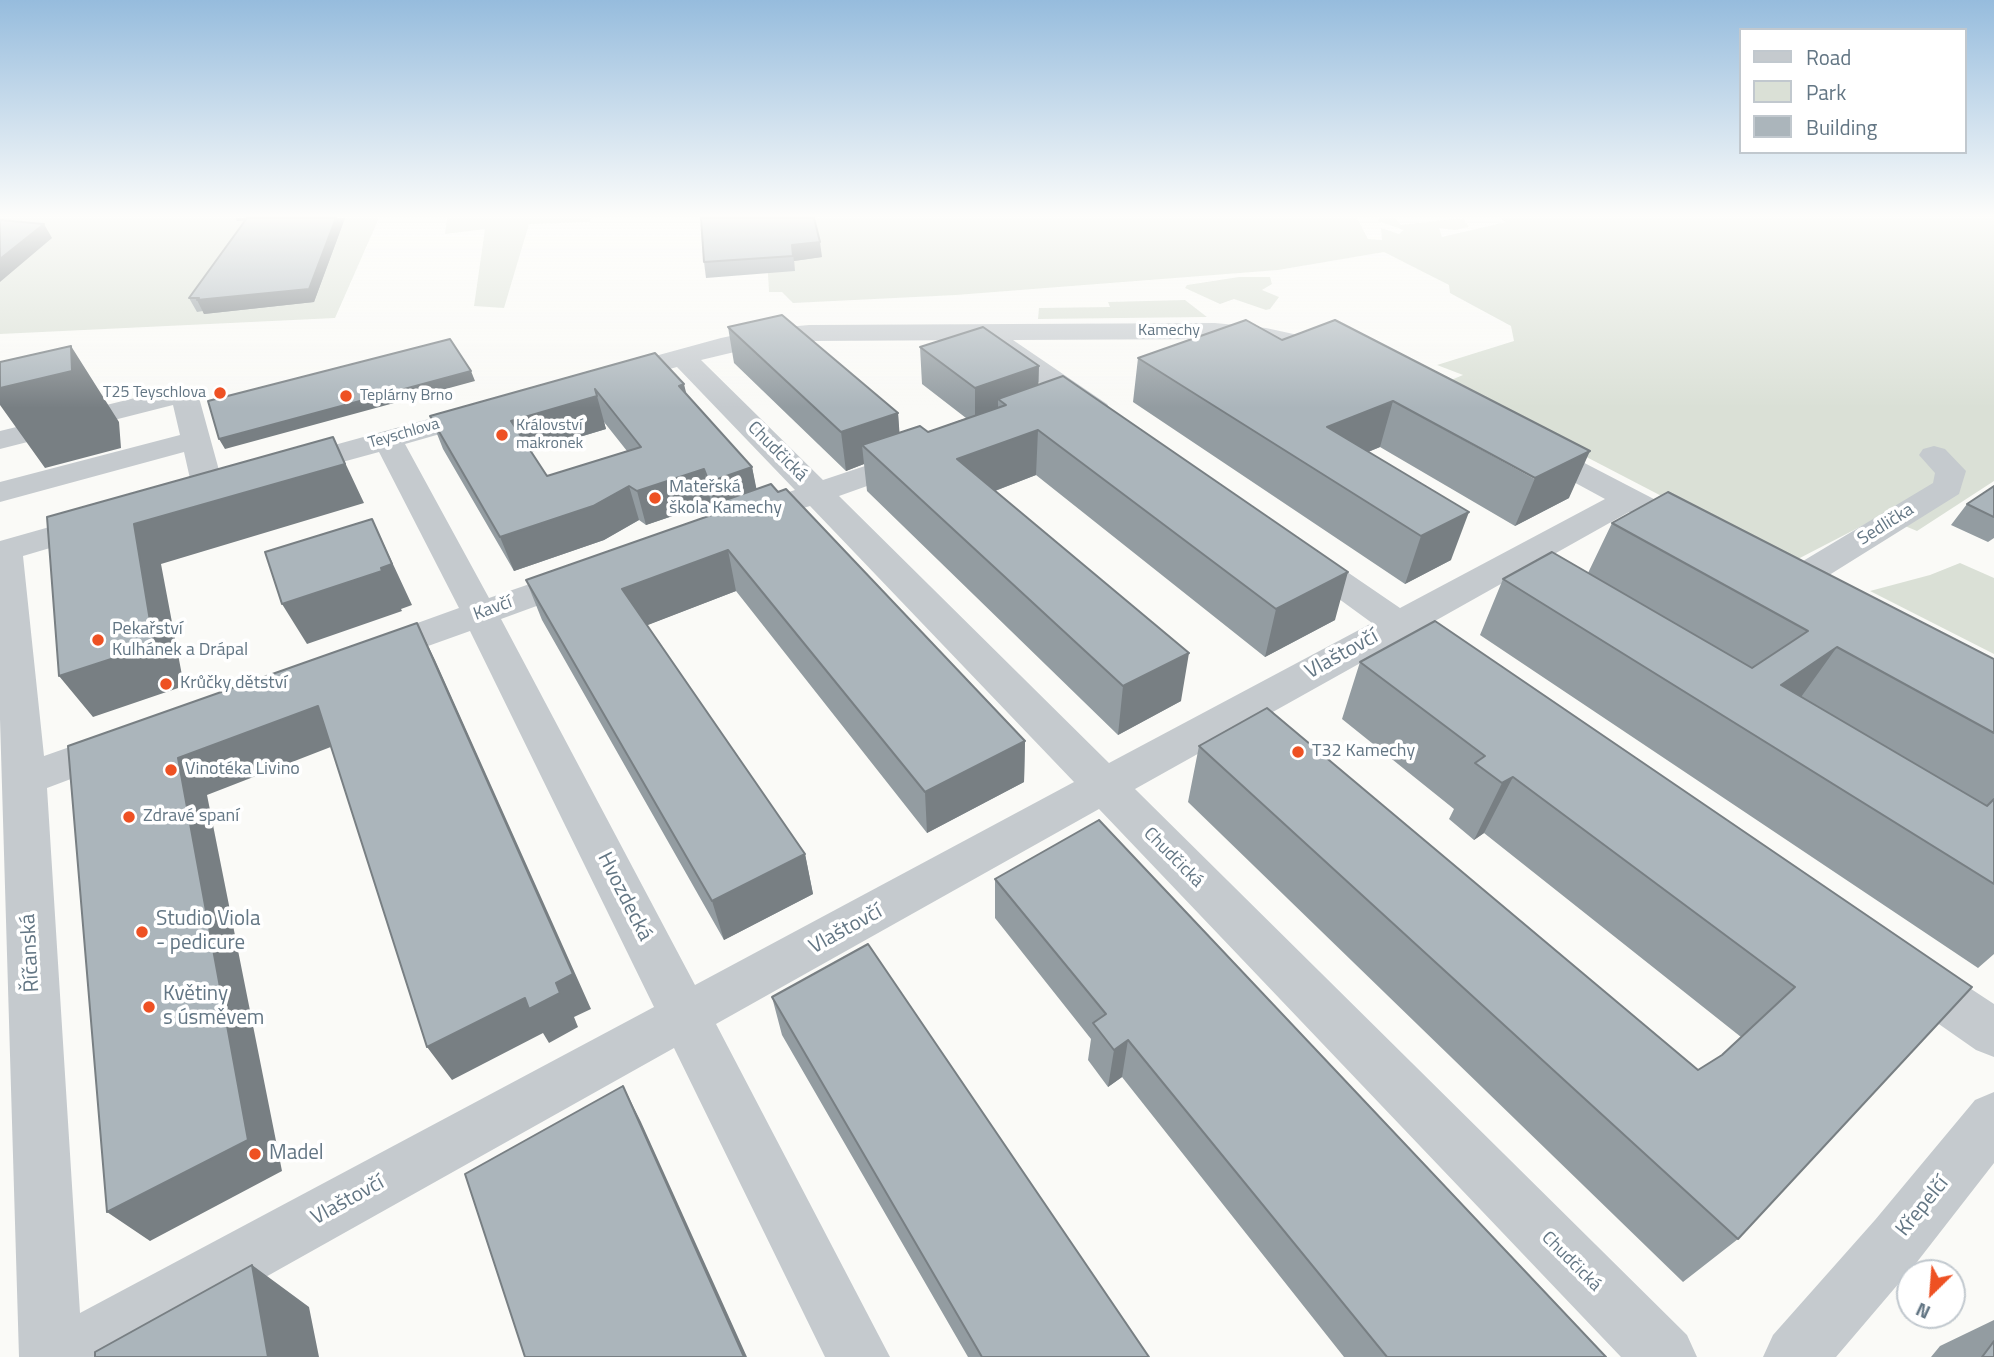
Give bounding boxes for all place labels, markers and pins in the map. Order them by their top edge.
place label: T25 Teyschlova [103,383,206,403]
marker: T25 Teyschlova [212,385,228,401]
place label: Teplárny Brno [360,386,453,406]
marker: Teplárny Brno [338,388,354,404]
place label: Království makronek [516,416,583,454]
marker: Království makronek [494,427,510,443]
place label: Mateřská škola Kamechy [669,477,782,520]
marker: Mateřská škola Kamechy [647,490,663,506]
place label: Pekařství Kulhánek a Drápal [112,619,248,662]
marker: Pekařství Kulhánek a Drápal [90,632,106,648]
place label: Krůčky dětství [180,673,287,695]
marker: Krůčky dětství [158,676,174,692]
place label: T32 Kamechy [1312,741,1415,763]
marker: T32 Kamechy [1290,744,1306,760]
place label: Vinotéka Livino [185,759,300,781]
marker: Vinotéka Livino [163,762,179,778]
place label: Zdravé spaní [143,806,239,828]
marker: Zdravé spaní [121,809,137,825]
place label: Studio Viola - pedicure [156,907,260,957]
marker: Studio Viola - pedicure [134,924,150,940]
place label: Květiny s úsměvem [163,982,264,1032]
marker: Květiny s úsměvem [141,999,157,1015]
place label: Madel [269,1141,324,1167]
marker: Madel [247,1146,263,1162]

